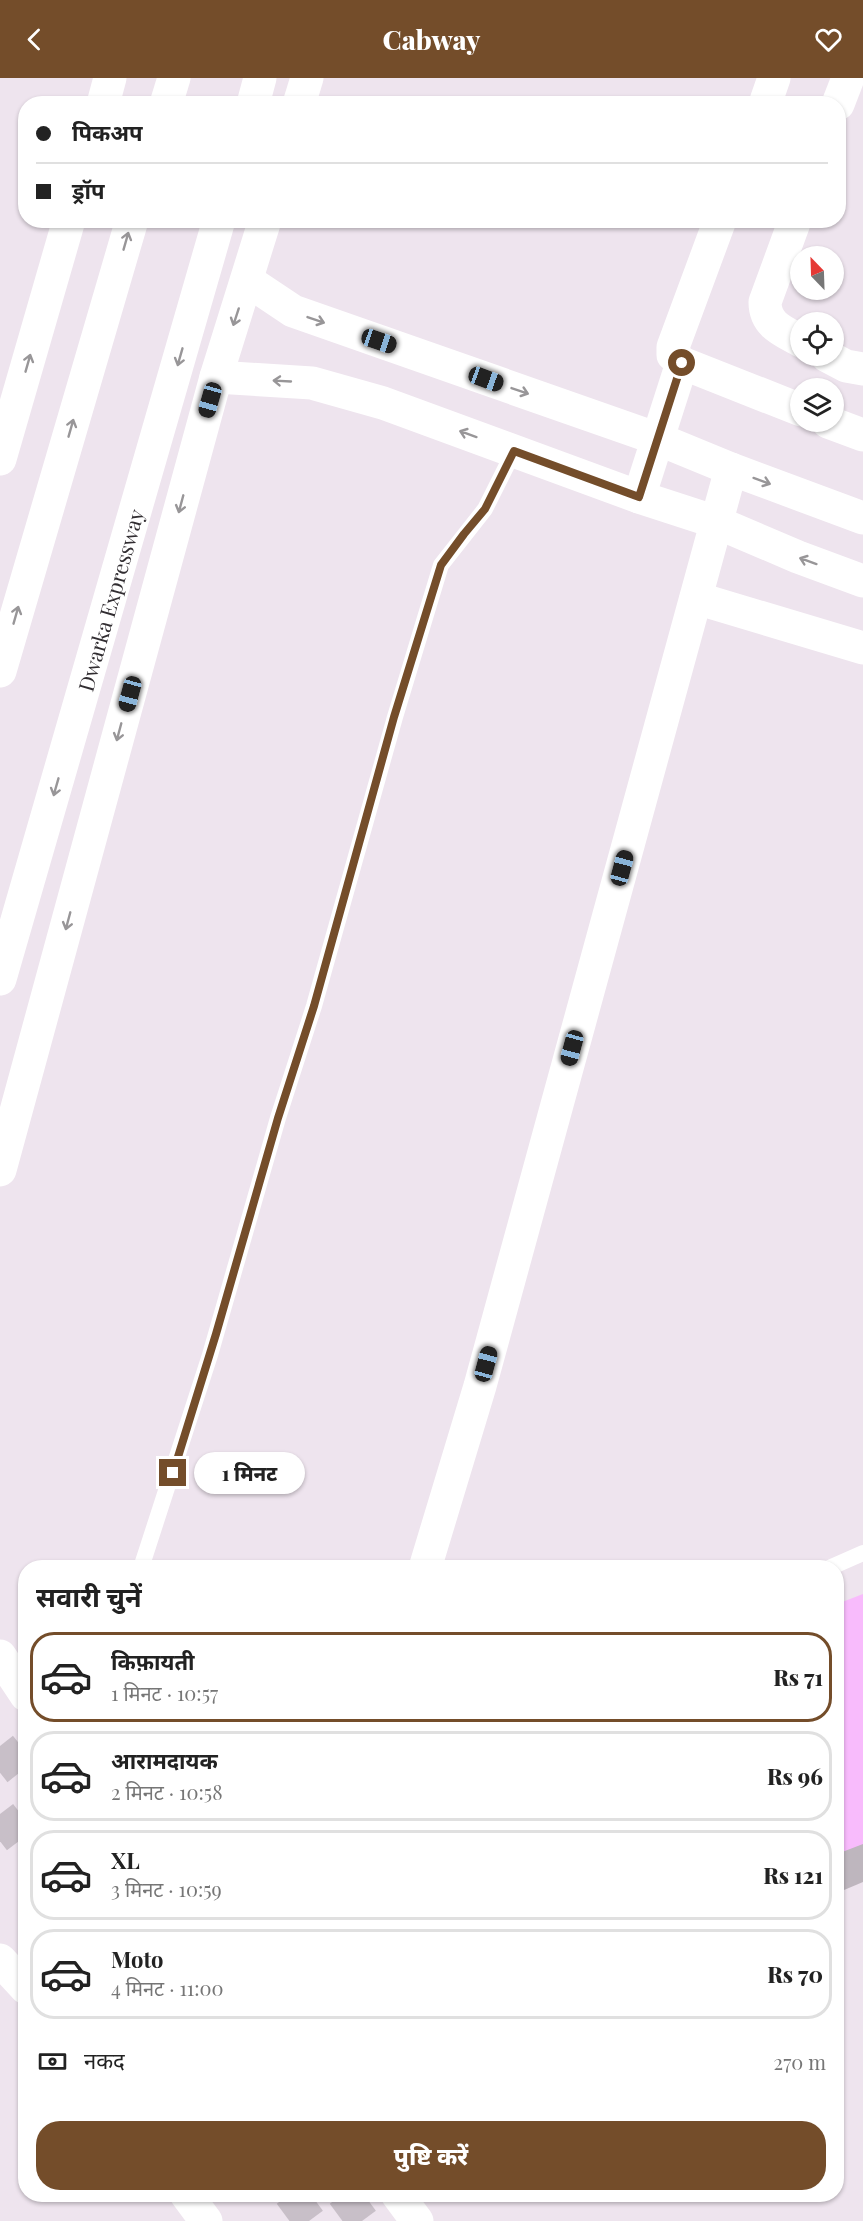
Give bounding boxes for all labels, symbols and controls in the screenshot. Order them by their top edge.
text: Cabway [382,21,481,57]
icon: back [18,23,51,56]
icon: heart [812,23,845,56]
text: पिकअप [72,117,143,147]
text: ड्रॉप [72,175,105,205]
one-way arrow [121,232,132,251]
north arrow [790,246,844,300]
map controls [790,246,844,432]
one-way arrow [230,307,241,326]
button: locate [790,312,844,366]
one-way arrow [307,315,325,326]
car [359,327,399,355]
one-way arrow [174,347,185,366]
route start [668,349,695,376]
one-way arrow [23,354,34,373]
car [466,364,506,394]
one-way arrow [272,375,292,386]
button: layers [790,378,844,432]
car [196,380,224,420]
one-way arrow [510,387,529,398]
one-way arrow [66,419,77,438]
one-way arrow [459,428,478,439]
one-way arrow [752,476,771,487]
one-way arrow [175,494,187,513]
street label: Dwarka Expressway [71,505,150,694]
one-way arrow [799,555,818,566]
one-way arrow [11,606,22,625]
car [117,674,143,714]
one-way arrow [113,723,124,742]
one-way arrow [50,777,61,796]
car [609,848,635,888]
one-way arrow [62,911,73,930]
car [559,1028,585,1068]
car [473,1344,499,1384]
callout: 1 मिनट [194,1452,305,1494]
route end [159,1459,186,1486]
text: 1 मिनट [222,1459,277,1486]
text: सवारी चुनें [36,1578,142,1614]
text: किफ़ायती [111,1646,195,1676]
icon: car [39,1650,93,1704]
text: Rs 71 [773,1662,823,1692]
text: 1 मिनट · 10:57 [111,1679,218,1706]
text: आरामदायक [111,1745,218,1775]
icon: car [39,1749,93,1803]
text: Rs 96 [767,1761,823,1791]
text: 2 मिनट · 10:58 [111,1778,223,1805]
text: XL [111,1845,140,1875]
icon: car [39,1848,93,1902]
text: Rs 121 [763,1860,823,1890]
text: 3 मिनट · 10:59 [111,1875,222,1902]
text: Moto [111,1944,164,1974]
icon: car [39,1947,93,2001]
text: Rs 70 [767,1959,823,1989]
text: 4 मिनट · 11:00 [111,1974,224,2001]
icon: cash [36,2045,69,2078]
text: नकद [84,2045,125,2075]
text: 270 m [774,2048,826,2075]
button: पुष्टि करें [36,2121,826,2190]

